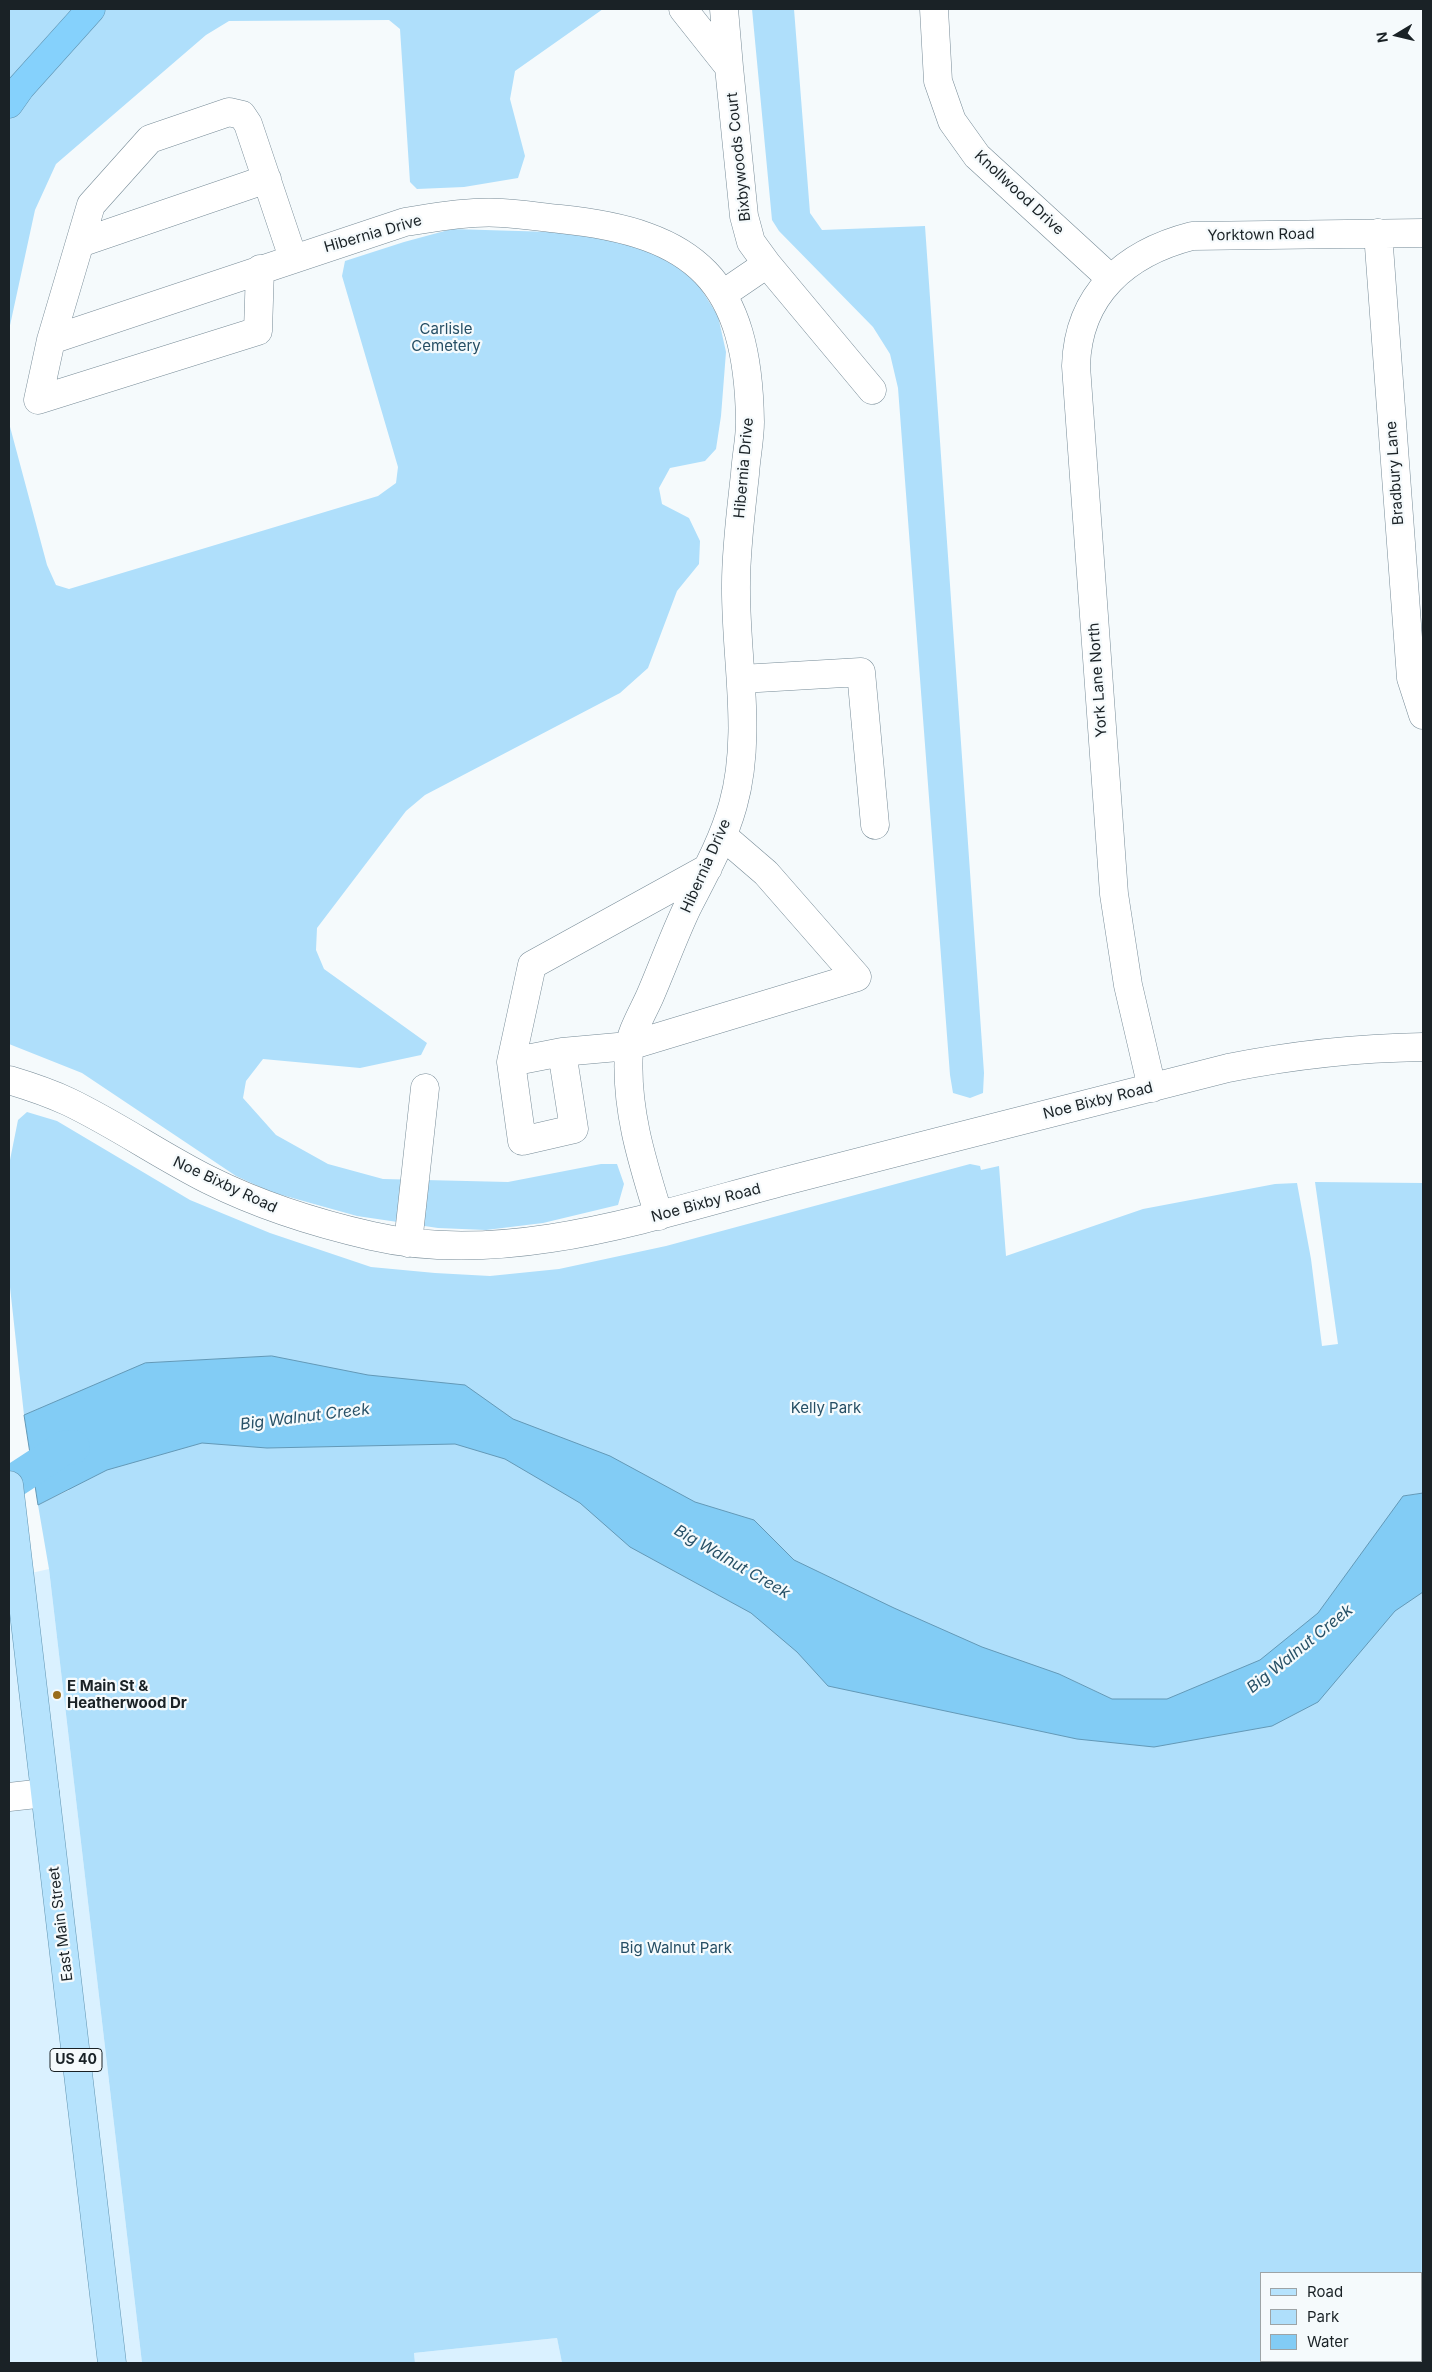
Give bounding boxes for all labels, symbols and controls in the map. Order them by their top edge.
north arrow [1372,10,1422,60]
text: N [1372,31,1391,44]
street label: Bixbywoods Court [723,91,755,223]
street label: Knollwood Drive [971,147,1067,239]
street label: Hibernia Drive [322,211,424,257]
street label: Yorktown Road [1207,225,1315,245]
park label: Carlisle Cemetery [411,320,481,355]
street label: Hibernia Drive [731,417,757,519]
street label: Bradbury Lane [1382,420,1408,526]
street label: York Lane North [1085,622,1111,738]
street label: Hibernia Drive [677,816,735,916]
street label: Noe Bixby Road [1041,1079,1155,1123]
street label: Noe Bixby Road [170,1153,280,1217]
street label: Noe Bixby Road [649,1180,763,1226]
park label: Kelly Park [791,1399,861,1417]
water label: Big Walnut Creek [239,1400,371,1434]
water label: Big Walnut Creek [671,1521,793,1603]
water label: Big Walnut Creek [1243,1600,1357,1698]
place label: E Main St & Heatherwood Dr [67,1677,187,1712]
marker: E Main St & Heatherwood Dr [51,1689,63,1701]
street label: East Main Street [45,1866,77,1982]
park label: Big Walnut Park [620,1939,732,1957]
road number: US 40 [50,2048,102,2072]
legend [1260,2272,1422,2362]
text: Road [1307,2282,1343,2301]
text: Park [1307,2307,1339,2326]
text: Water [1307,2332,1349,2351]

